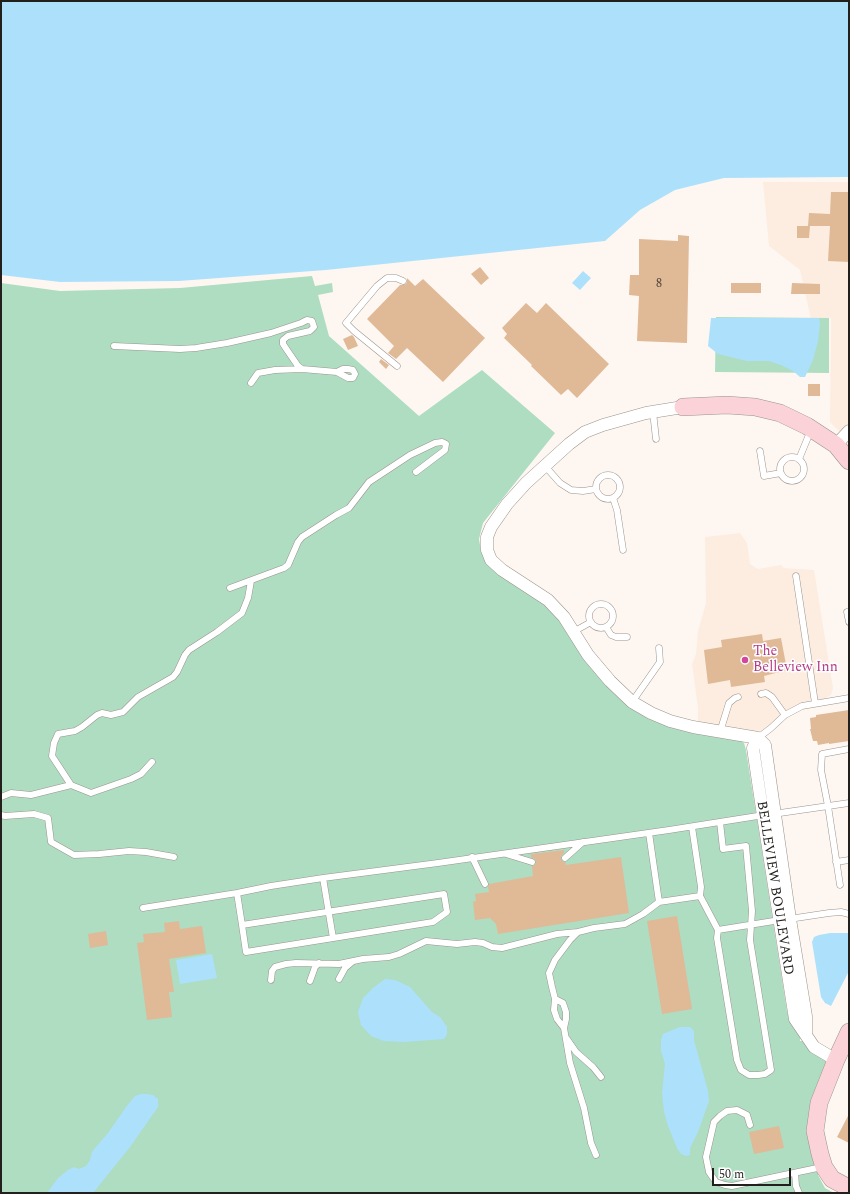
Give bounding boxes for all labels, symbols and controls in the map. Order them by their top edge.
house number: 8 [656,278,662,292]
place label: The Belleview Inn [753,644,838,676]
marker: The Belleview Inn [740,655,750,665]
street label: BELLEVIEW BOULEVARD [752,800,796,976]
scale bar [714,1160,793,1186]
text: 50 m [719,1165,744,1184]

